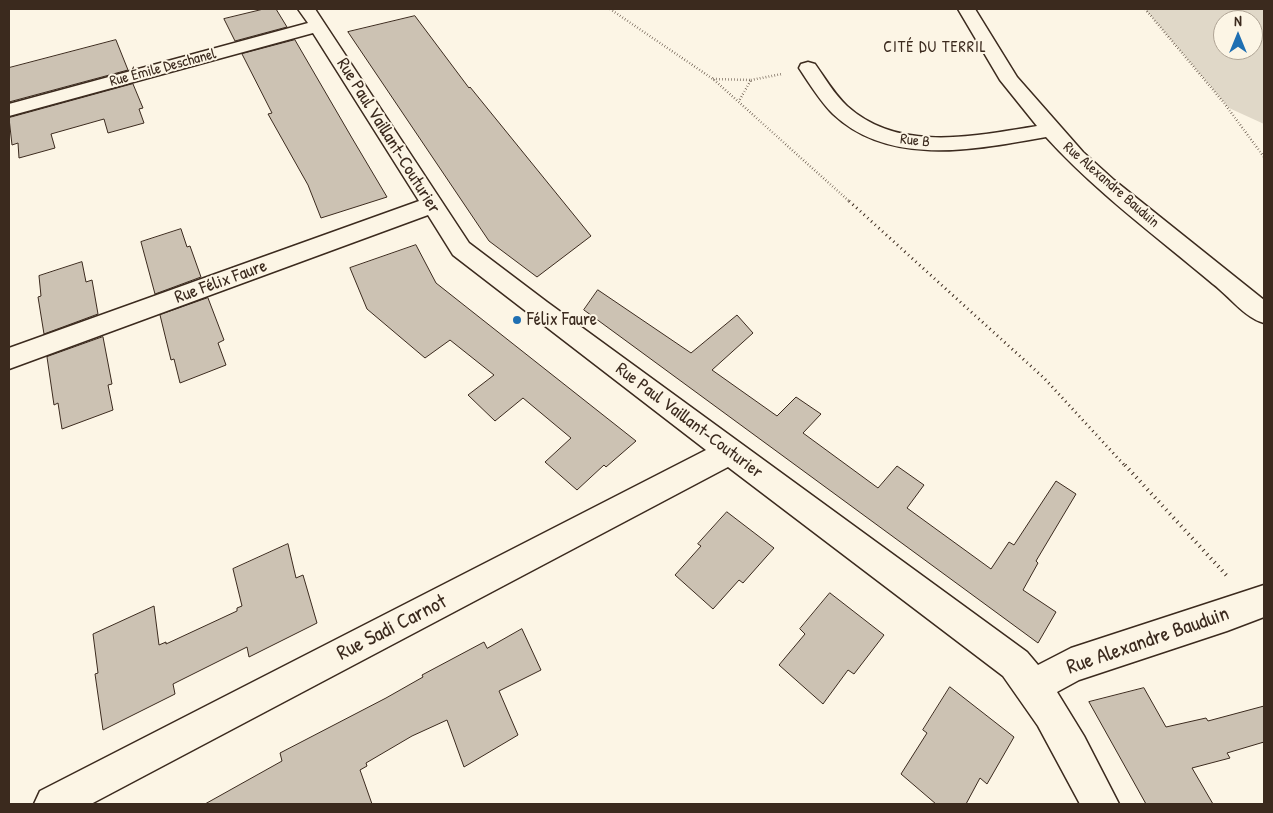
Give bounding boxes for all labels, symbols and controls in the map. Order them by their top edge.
north arrow [1213,10,1263,60]
text: N [1234,11,1242,30]
district label: CITÉ DU TERRIL [881,38,989,58]
street label: Rue Émile Deschanel [108,45,218,91]
street label: Rue Paul Vaillant-Couturier [331,54,445,218]
street label: Rue B [899,130,931,152]
street label: Rue Alexandre Bauduin [1059,138,1163,232]
street label: Rue Félix Faure [172,255,270,309]
place label: Félix Faure [527,309,597,331]
marker: Félix Faure [511,314,523,326]
street label: Rue Paul Vaillant-Couturier [611,359,767,483]
street label: Rue Sadi Carnot [333,590,451,666]
street label: Rue Alexandre Bauduin [1064,601,1232,681]

